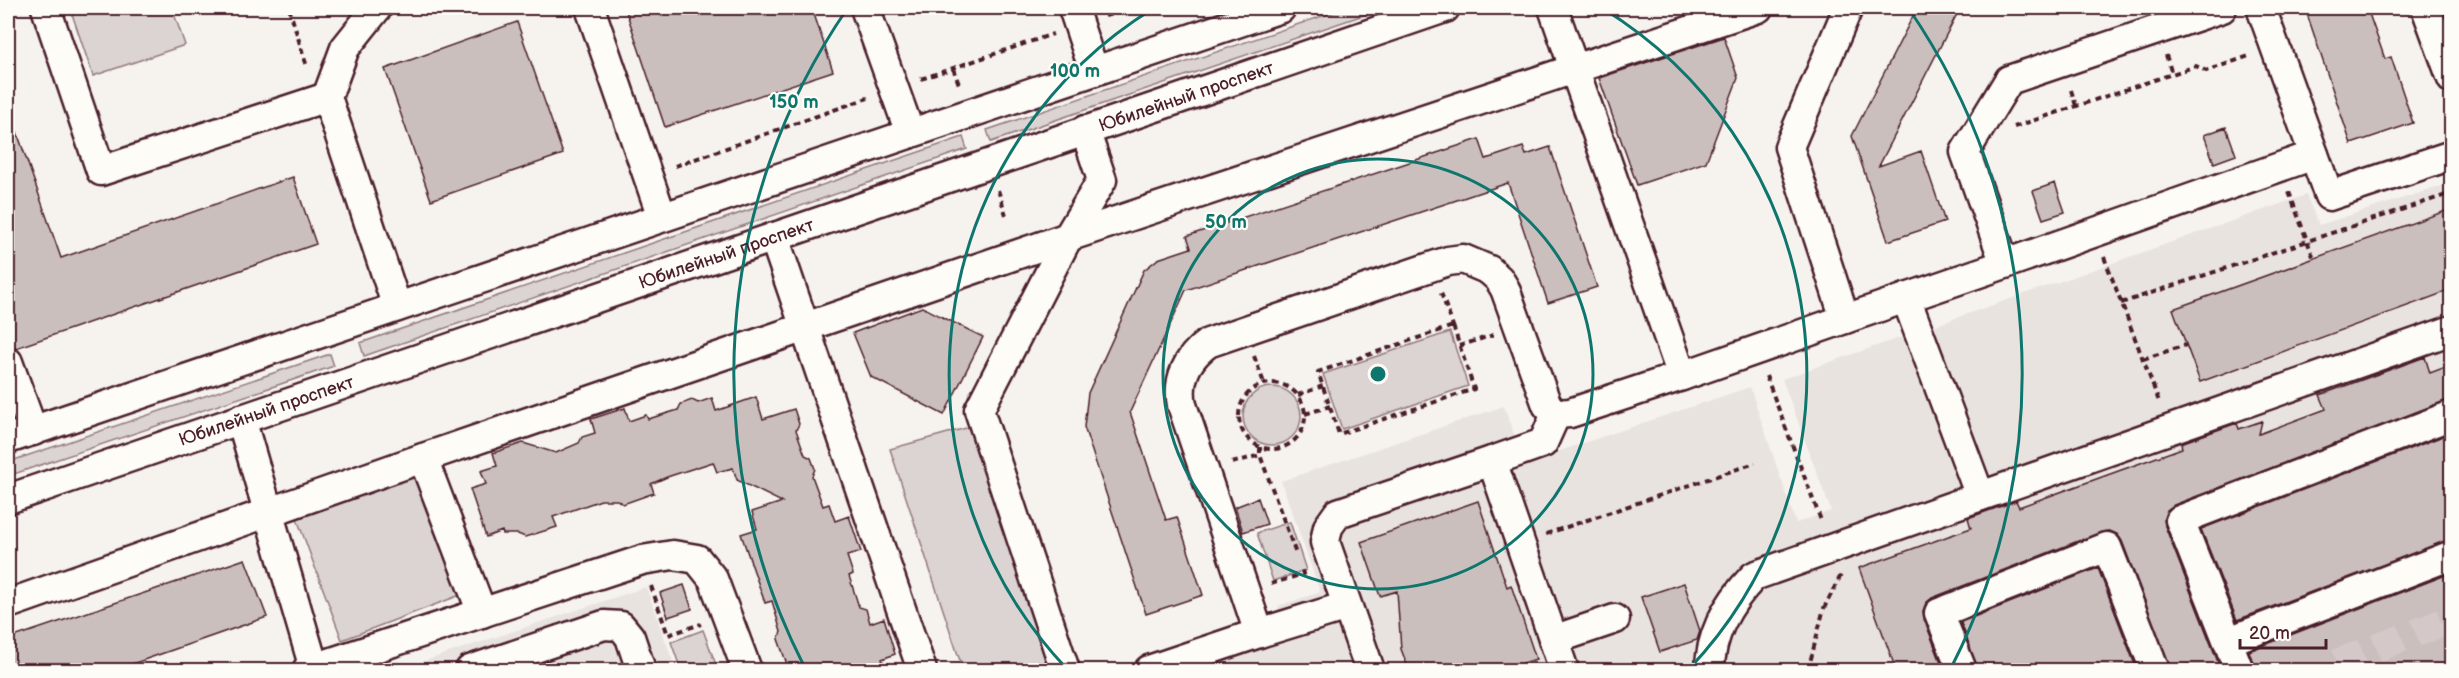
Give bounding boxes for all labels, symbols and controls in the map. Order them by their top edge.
street label: Юбилейный проспект [1096,57,1277,136]
text: 100 m [1050,61,1100,82]
text: 150 m [769,92,819,113]
text: 50 m [1205,212,1247,233]
street label: Юбилейный проспект [636,214,817,293]
centre of rings [1368,364,1388,384]
street label: Юбилейный проспект [176,371,357,450]
scale bar [2240,612,2326,650]
text: 20 m [2249,623,2290,644]

